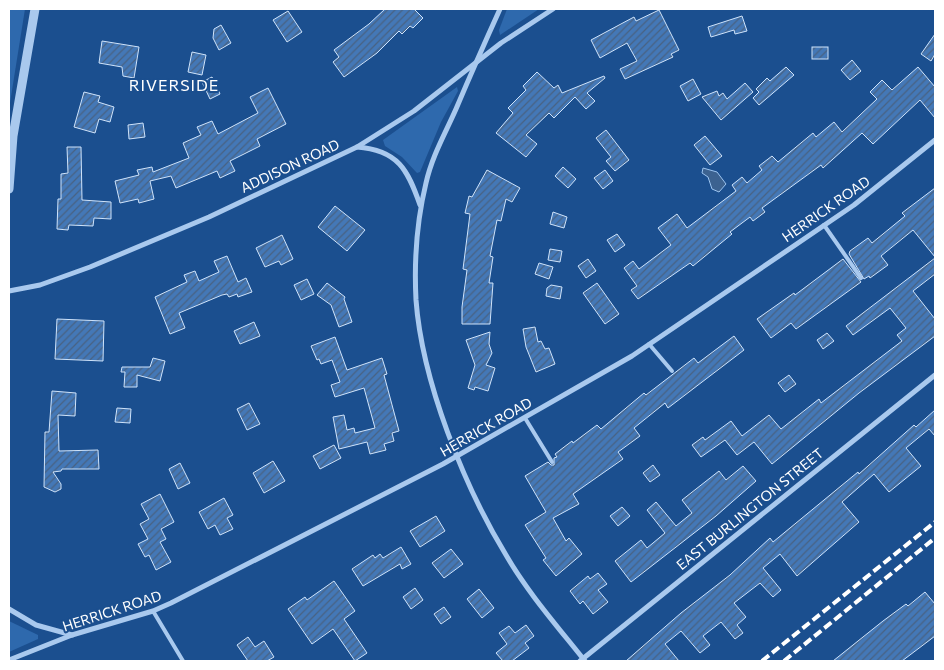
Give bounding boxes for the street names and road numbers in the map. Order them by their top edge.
street label: ADDISON ROAD [238,135,342,196]
street label: HERRICK ROAD [779,172,873,245]
street label: HERRICK ROAD [437,393,535,460]
street label: EAST BURLINGTON STREET [673,444,827,573]
street label: HERRICK ROAD [60,586,164,635]

